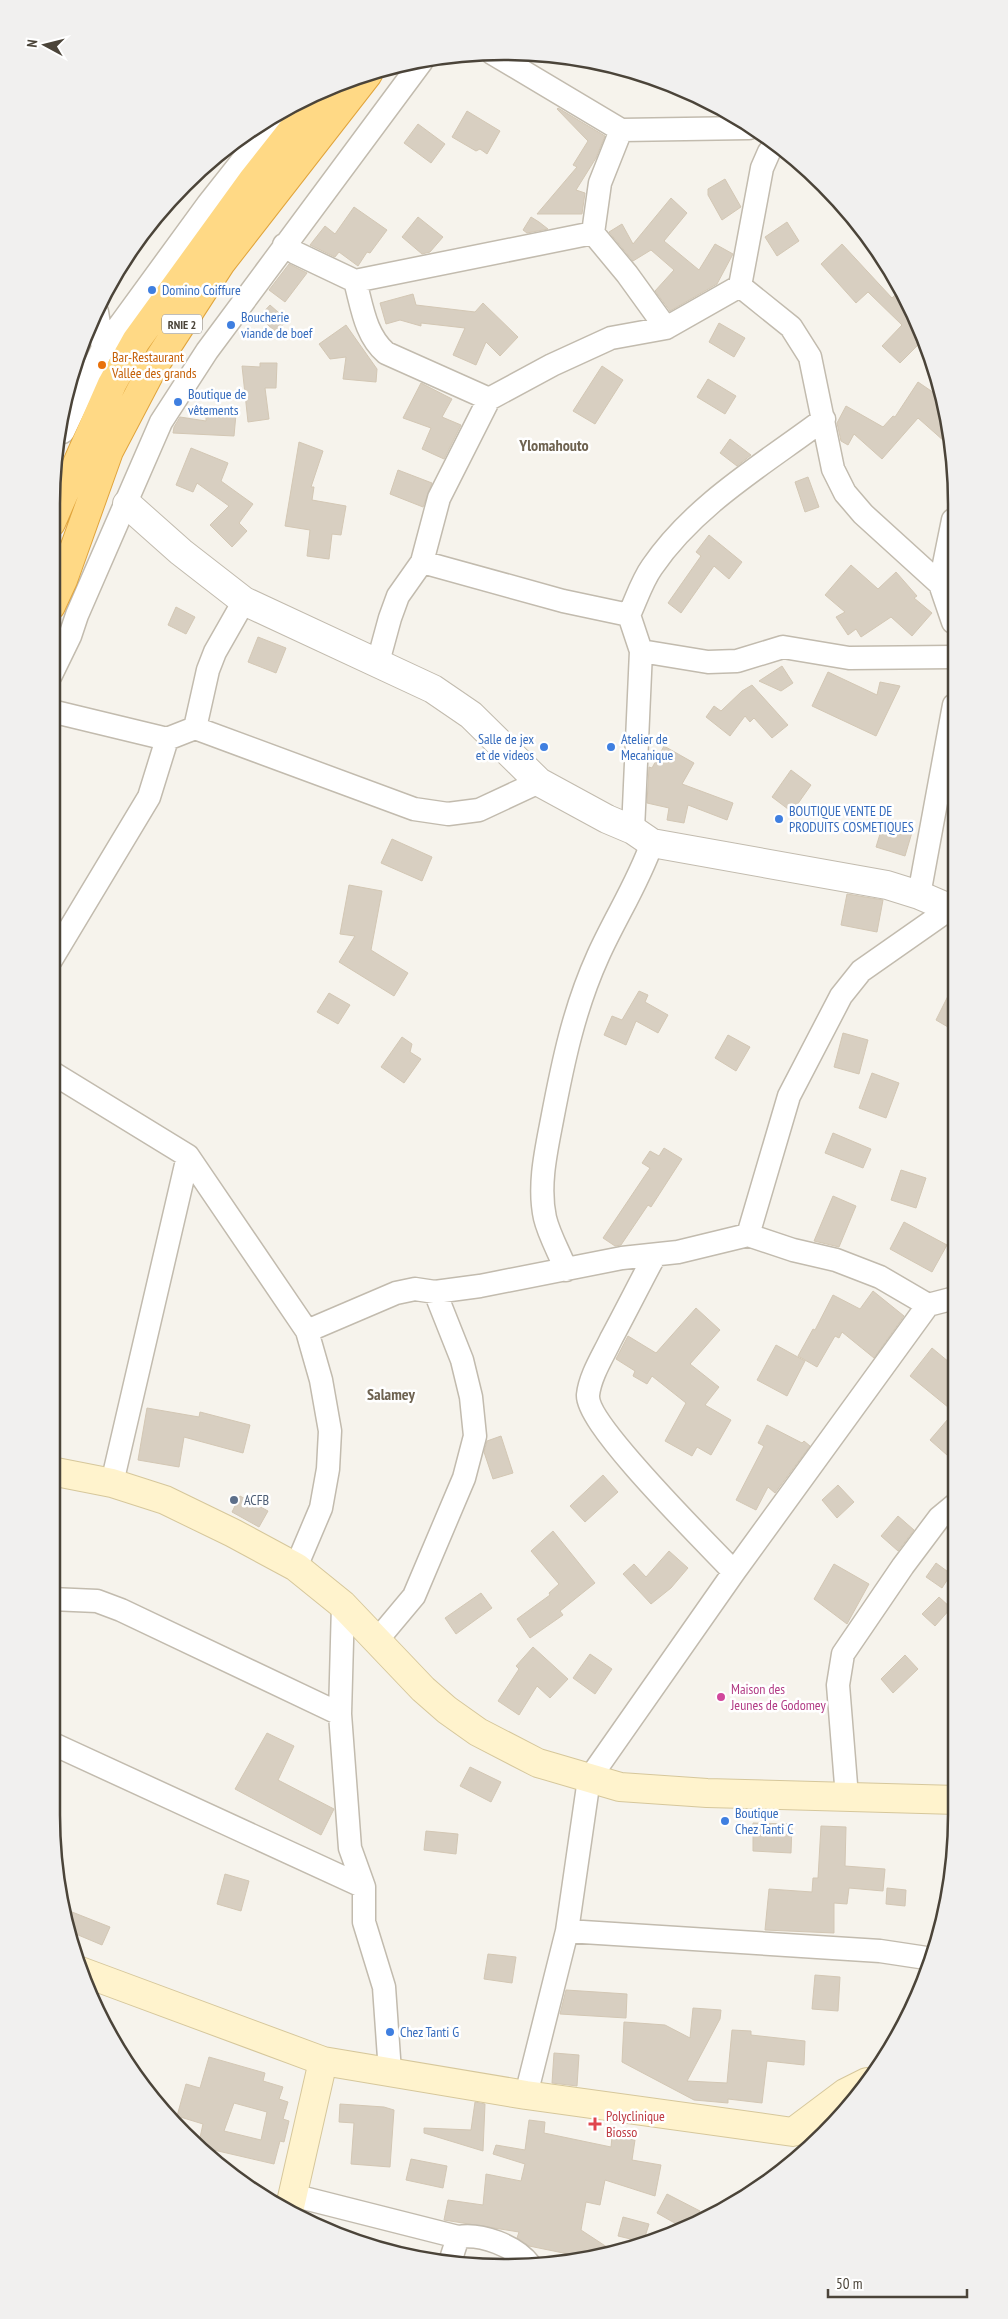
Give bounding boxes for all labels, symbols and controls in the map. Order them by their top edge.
north arrow [20,20,70,70]
text: N [23,39,41,48]
place label: Domino Coiffure [162,281,241,299]
marker: Domino Coiffure [146,284,158,296]
place label: Boucherie viande de boef [241,308,313,342]
road number: RNIE 2 [162,314,202,334]
marker: Boucherie viande de boef [225,319,237,331]
place label: Bar-Restaurant Vallée des grands [111,348,197,382]
marker: Bar-Restaurant Vallée des grands [96,359,108,371]
place label: Boutique de vêtements [188,385,247,419]
marker: Boutique de vêtements [172,396,184,408]
district label: Ylomahouto [518,435,589,455]
place label: Salle de jex et de videos [476,730,534,764]
place label: Atelier de Mecanique [621,730,673,764]
marker: Salle de jex et de videos [538,741,550,753]
marker: Atelier de Mecanique [605,741,617,753]
place label: BOUTIQUE VENTE DE PRODUITS COSMETIQUES [789,802,914,836]
marker: BOUTIQUE VENTE DE PRODUITS COSMETIQUES [773,813,785,825]
district label: Salamey [367,1384,416,1404]
place label: ACFB [244,1491,269,1509]
marker: ACFB [228,1494,240,1506]
place label: Maison des Jeunes de Godomey [730,1680,826,1714]
marker: Maison des Jeunes de Godomey [715,1691,727,1703]
place label: Boutique Chez Tanti C [735,1804,794,1838]
marker: Boutique Chez Tanti C [719,1815,731,1827]
place label: Chez Tanti G [400,2023,459,2041]
marker: Chez Tanti G [384,2026,396,2038]
place label: Polyclinique Biosso [606,2107,665,2141]
marker: Polyclinique Biosso [588,2117,602,2131]
scale bar [828,2266,967,2298]
text: 50 m [836,2274,862,2293]

